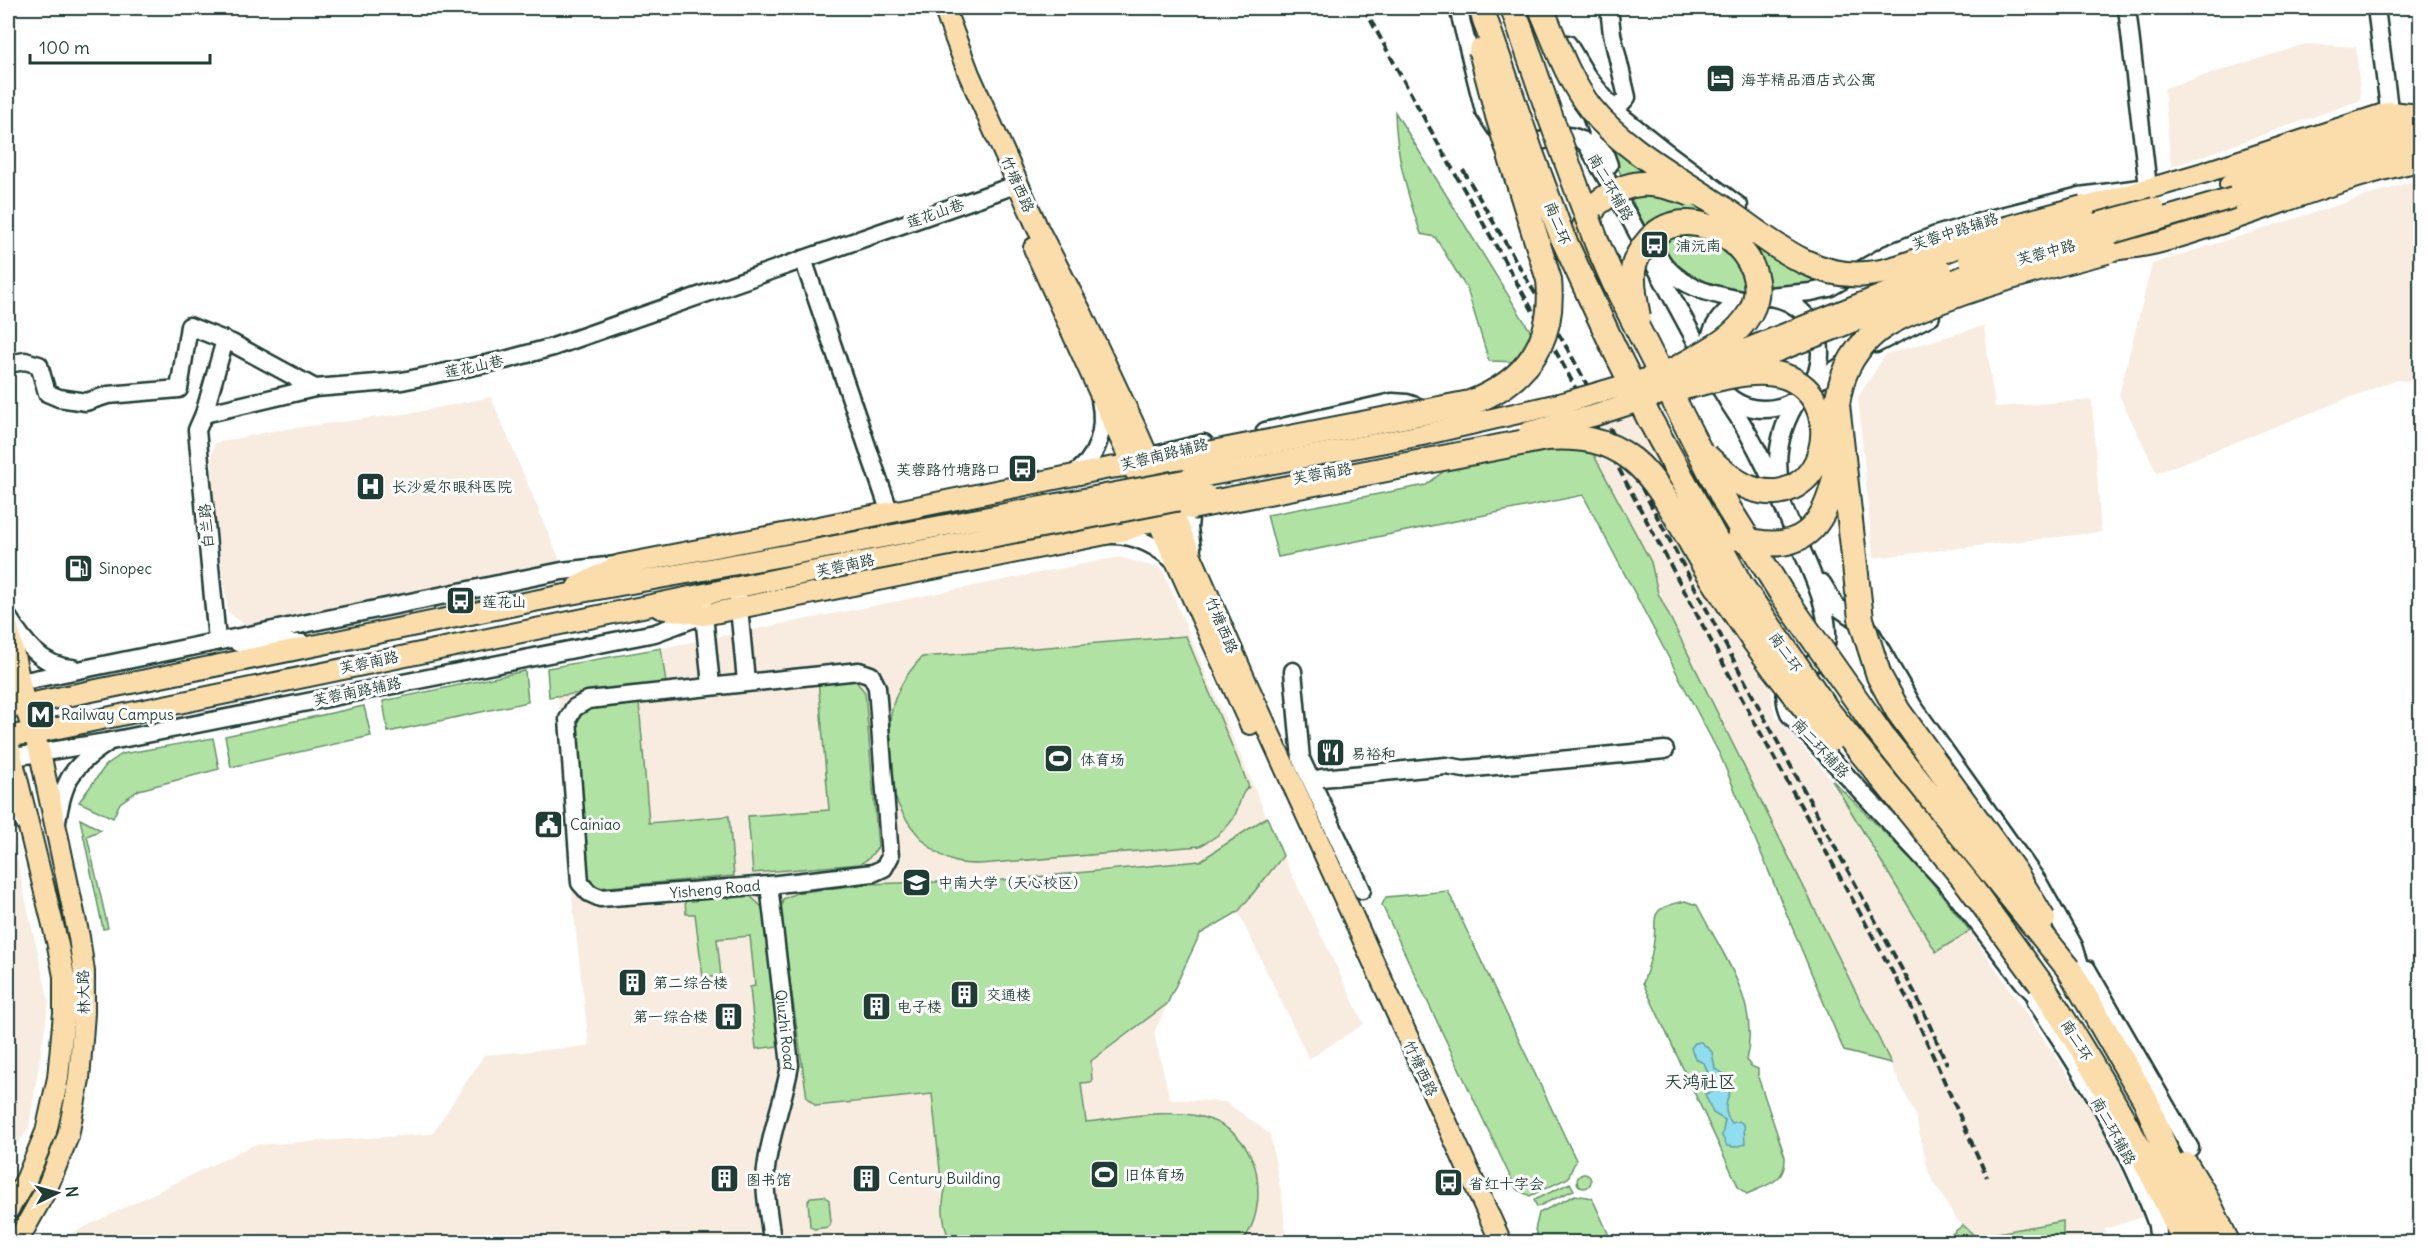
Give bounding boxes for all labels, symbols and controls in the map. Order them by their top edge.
scale bar [30,27,210,65]
text: 100 m [39,36,90,59]
hotel icon: 海芋精品酒店式公寓 [1704,63,1736,95]
place label: 海芋精品酒店式公寓 [1741,70,1876,89]
street label: 南二环辅路 [1584,150,1638,224]
street label: 竹塘西路 [997,153,1039,215]
street label: 莲花山巷 [904,194,966,232]
street label: 南二环 [1541,199,1575,247]
street label: 芙蓉中路辅路 [1909,208,2001,254]
bus stop icon: 浦沅南 [1639,229,1671,261]
street label: 芙蓉中路 [2015,235,2077,269]
place label: 浦沅南 [1676,236,1721,255]
street label: 莲花山巷 [443,350,505,382]
street label: 芙蓉南路辅路 [1118,434,1210,474]
bus stop icon: 芙蓉路竹塘路口 [1006,453,1038,485]
street label: 芙蓉南路 [1291,458,1353,488]
place label: 芙蓉路竹塘路口 [896,460,1001,479]
hospital icon: 长沙爱尔眼科医院 [355,470,387,502]
place label: 长沙爱尔眼科医院 [392,477,512,496]
street label: 白兰路 [195,503,217,549]
street label: 芙蓉南路 [814,549,876,581]
fuel station icon: Sinopec [62,552,94,584]
place label: Sinopec [99,559,152,578]
bus stop icon: 莲花山 [445,585,477,617]
place label: 莲花山 [482,592,527,611]
street label: 竹塘西路 [1202,594,1242,656]
street label: 南二环 [1765,628,1807,676]
street label: 芙蓉南路 [338,646,400,678]
street label: 芙蓉南路辅路 [311,672,403,710]
metro station icon: Railway Campus [24,698,56,730]
place label: Railway Campus [61,705,174,724]
street label: 南二环辅路 [1788,714,1854,782]
restaurant icon: 易裕和 [1314,737,1346,769]
sports icon: 体育场 [1043,743,1075,775]
place label: 易裕和 [1351,744,1396,763]
place label: 体育场 [1080,750,1125,769]
public building icon: Cainiao [533,808,565,840]
place label: Cainiao [570,815,621,834]
school or university icon: 中南大学（天心校区） [901,866,933,898]
place label: 中南大学（天心校区） [938,873,1088,892]
street label: Yisheng Road [669,876,761,902]
building icon: 第二综合楼 [616,966,648,998]
street label: 林大路 [73,969,93,1015]
place label: 第二综合楼 [653,973,728,992]
building icon: 交通楼 [949,978,981,1010]
place label: 交通楼 [986,985,1031,1004]
street label: Qiuzhi Road [772,988,800,1072]
building icon: 电子楼 [860,990,892,1022]
place label: 电子楼 [897,997,942,1016]
building icon: 第一综合楼 [713,1000,745,1032]
place label: 第一综合楼 [633,1007,708,1026]
street label: 南二环 [2057,1016,2097,1064]
street label: 竹塘西路 [1400,1037,1442,1099]
district label: 天鸿社区 [1664,1070,1736,1093]
street label: 南二环辅路 [2088,1094,2140,1168]
sports icon: 旧体育场 [1088,1158,1120,1190]
building icon: Century Building [851,1162,883,1194]
north arrow [27,1163,87,1223]
building icon: 图书馆 [709,1163,741,1195]
place label: 旧体育场 [1125,1165,1185,1184]
bus stop icon: 省红十字会 [1432,1167,1464,1199]
place label: Century Building [888,1169,1001,1188]
place label: 图书馆 [746,1170,791,1189]
place label: 省红十字会 [1469,1174,1544,1193]
text: N [61,1185,82,1198]

